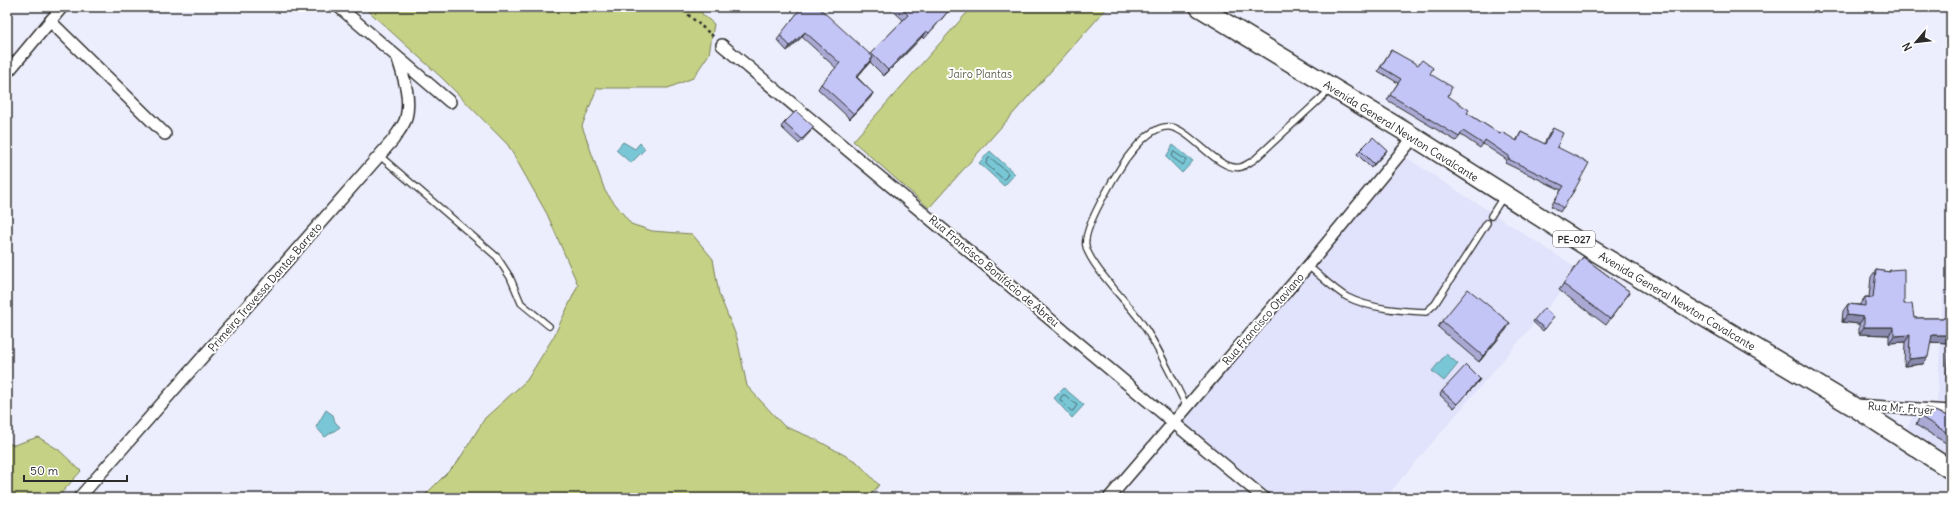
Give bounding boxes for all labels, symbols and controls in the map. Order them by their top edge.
north arrow [1896,22,1936,62]
text: N [1899,40,1915,53]
park label: Jairo Plantas [948,67,1012,81]
street label: Avenida General Newton Cavalcante [1321,77,1481,185]
street label: Rua Francisco Bonifácio de Abreu [926,212,1062,330]
street label: Primeira Travessa Dantas Barreto [205,220,325,354]
road number: PE-027 [1553,231,1595,247]
street label: Avenida General Newton Cavalcante [1596,249,1758,353]
street label: Rua Francisco Otaviano [1219,270,1307,368]
street label: Rua Mr. Fryer [1867,399,1935,417]
scale bar [24,457,127,483]
text: 50 m [30,463,59,478]

